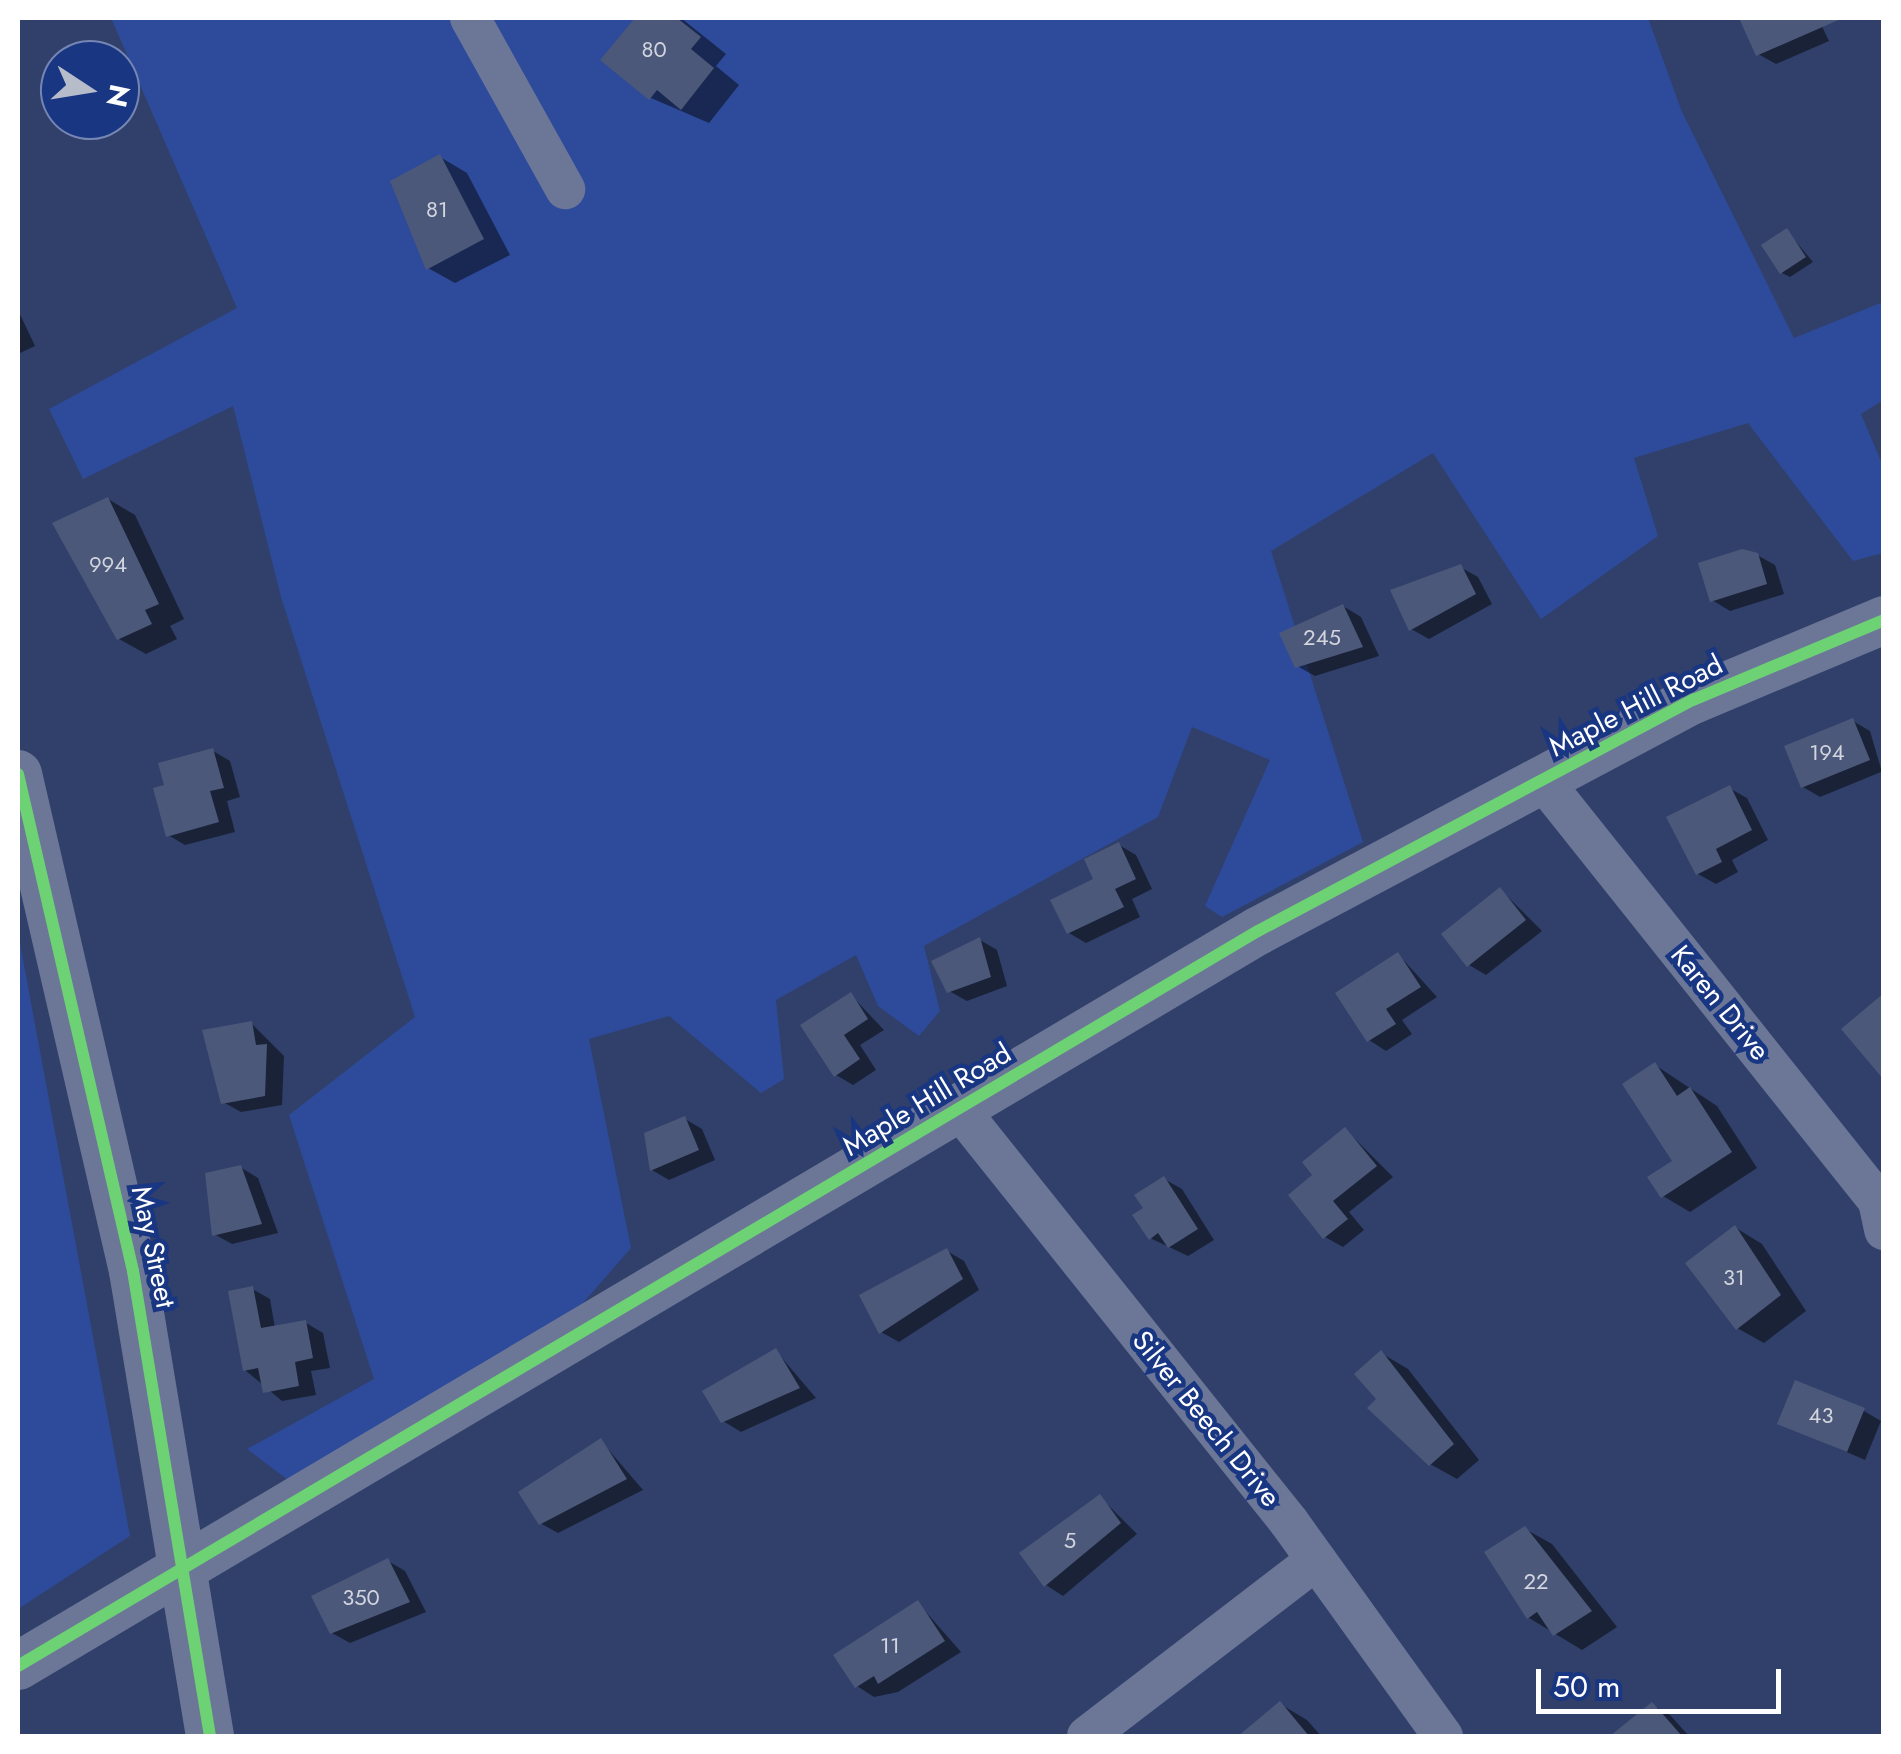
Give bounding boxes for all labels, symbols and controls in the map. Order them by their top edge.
house number: 80 [641,37,667,63]
north arrow [40,40,140,140]
text: N [96,81,140,111]
house number: 81 [426,197,448,223]
house number: 994 [89,552,127,578]
house number: 245 [1303,625,1341,651]
street label: Maple Hill Road [1544,648,1728,764]
house number: 194 [1809,740,1845,766]
street label: Karen Drive [1663,939,1777,1067]
street label: Maple Hill Road [837,1037,1017,1163]
street label: May Street [124,1183,182,1311]
house number: 31 [1723,1265,1745,1291]
street label: Silver Beech Drive [1125,1324,1287,1514]
house number: 43 [1809,1403,1833,1429]
house number: 5 [1064,1528,1076,1554]
house number: 22 [1523,1569,1549,1595]
house number: 350 [342,1585,380,1611]
house number: 11 [880,1633,900,1659]
scale bar [1541,1649,1786,1711]
text: 50 m [1553,1665,1620,1708]

